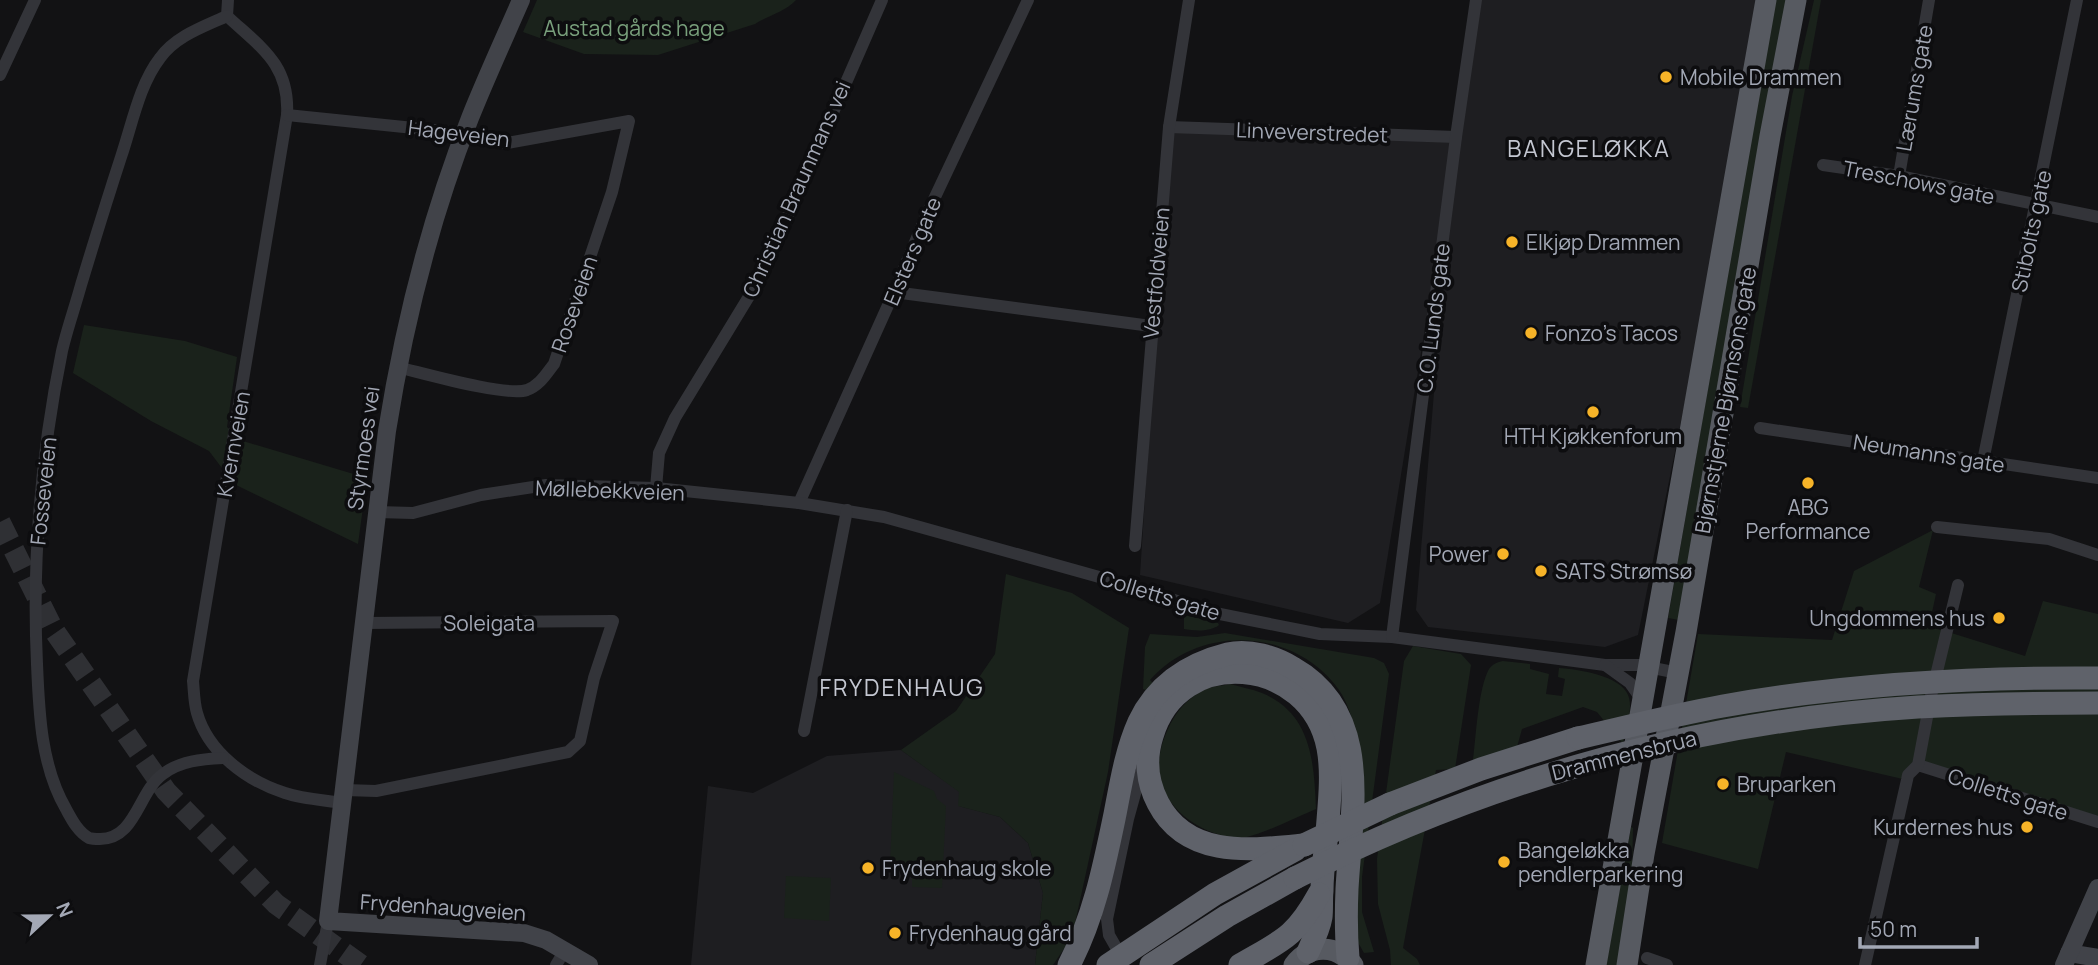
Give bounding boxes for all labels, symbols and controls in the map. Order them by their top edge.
park label: Austad gårds hage [543,14,725,42]
street label: Lærums gate [1889,23,1939,153]
place label: Mobile Drammen [1680,63,1842,91]
marker: Mobile Drammen [1658,69,1674,85]
street label: Christian Braunmans vei [736,76,856,302]
street label: Hageveien [407,113,511,153]
street label: Linveverstredet [1236,115,1388,149]
district label: BANGELØKKA [1507,132,1671,164]
street label: Treschows gate [1841,154,1997,210]
street label: Stibolts gate [2004,167,2058,295]
street label: Elsters gate [877,193,947,309]
street label: Vestfoldveien [1136,206,1176,340]
place label: Elkjøp Drammen [1526,228,1681,256]
marker: Elkjøp Drammen [1504,234,1520,250]
street label: C.O. Lunds gate [1410,242,1456,394]
street label: Roseveien [544,252,604,356]
street label: Bjørnstjerne Bjørnsons gate [1688,265,1762,535]
place label: Fonzo's Tacos [1545,319,1678,347]
marker: Fonzo's Tacos [1523,325,1539,341]
street label: Styrmoes vei [340,384,386,512]
street label: Kvernveien [210,389,256,499]
marker: HTH Kjøkkenforum [1585,404,1601,420]
place label: HTH Kjøkkenforum [1504,422,1682,450]
street label: Neumanns gate [1851,427,2007,479]
street label: Fosseveien [23,436,63,546]
street label: Møllebekkveien [535,473,685,507]
marker: ABG Performance [1800,475,1816,491]
place label: ABG Performance [1746,493,1870,545]
place label: Power [1429,540,1489,568]
marker: Power [1495,546,1511,562]
place label: SATS Strømsø [1555,557,1692,585]
street label: Colletts gate [1096,563,1224,627]
marker: SATS Strømsø [1533,563,1549,579]
place label: Ungdommens hus [1809,604,1985,632]
street label: Soleigata [443,609,535,637]
marker: Ungdommens hus [1991,610,2007,626]
district label: FRYDENHAUG [819,671,985,703]
street label: Drammensbrua [1549,724,1699,786]
street label: Colletts gate [1944,761,2072,827]
place label: Bruparken [1737,770,1836,798]
marker: Bruparken [1715,776,1731,792]
place label: Kurdernes hus [1873,813,2013,841]
marker: Kurdernes hus [2019,819,2035,835]
place label: Bangeløkka pendlerparkering [1518,836,1684,888]
place label: Frydenhaug skole [882,854,1052,882]
marker: Bangeløkka pendlerparkering [1496,854,1512,870]
marker: Frydenhaug skole [860,860,876,876]
north arrow [14,881,84,951]
street label: Frydenhaugveien [359,887,527,927]
text: N [50,898,79,921]
scale bar [1860,906,1977,950]
text: 50 m [1870,915,1917,943]
place label: Frydenhaug gård [909,919,1072,947]
marker: Frydenhaug gård [887,925,903,941]

